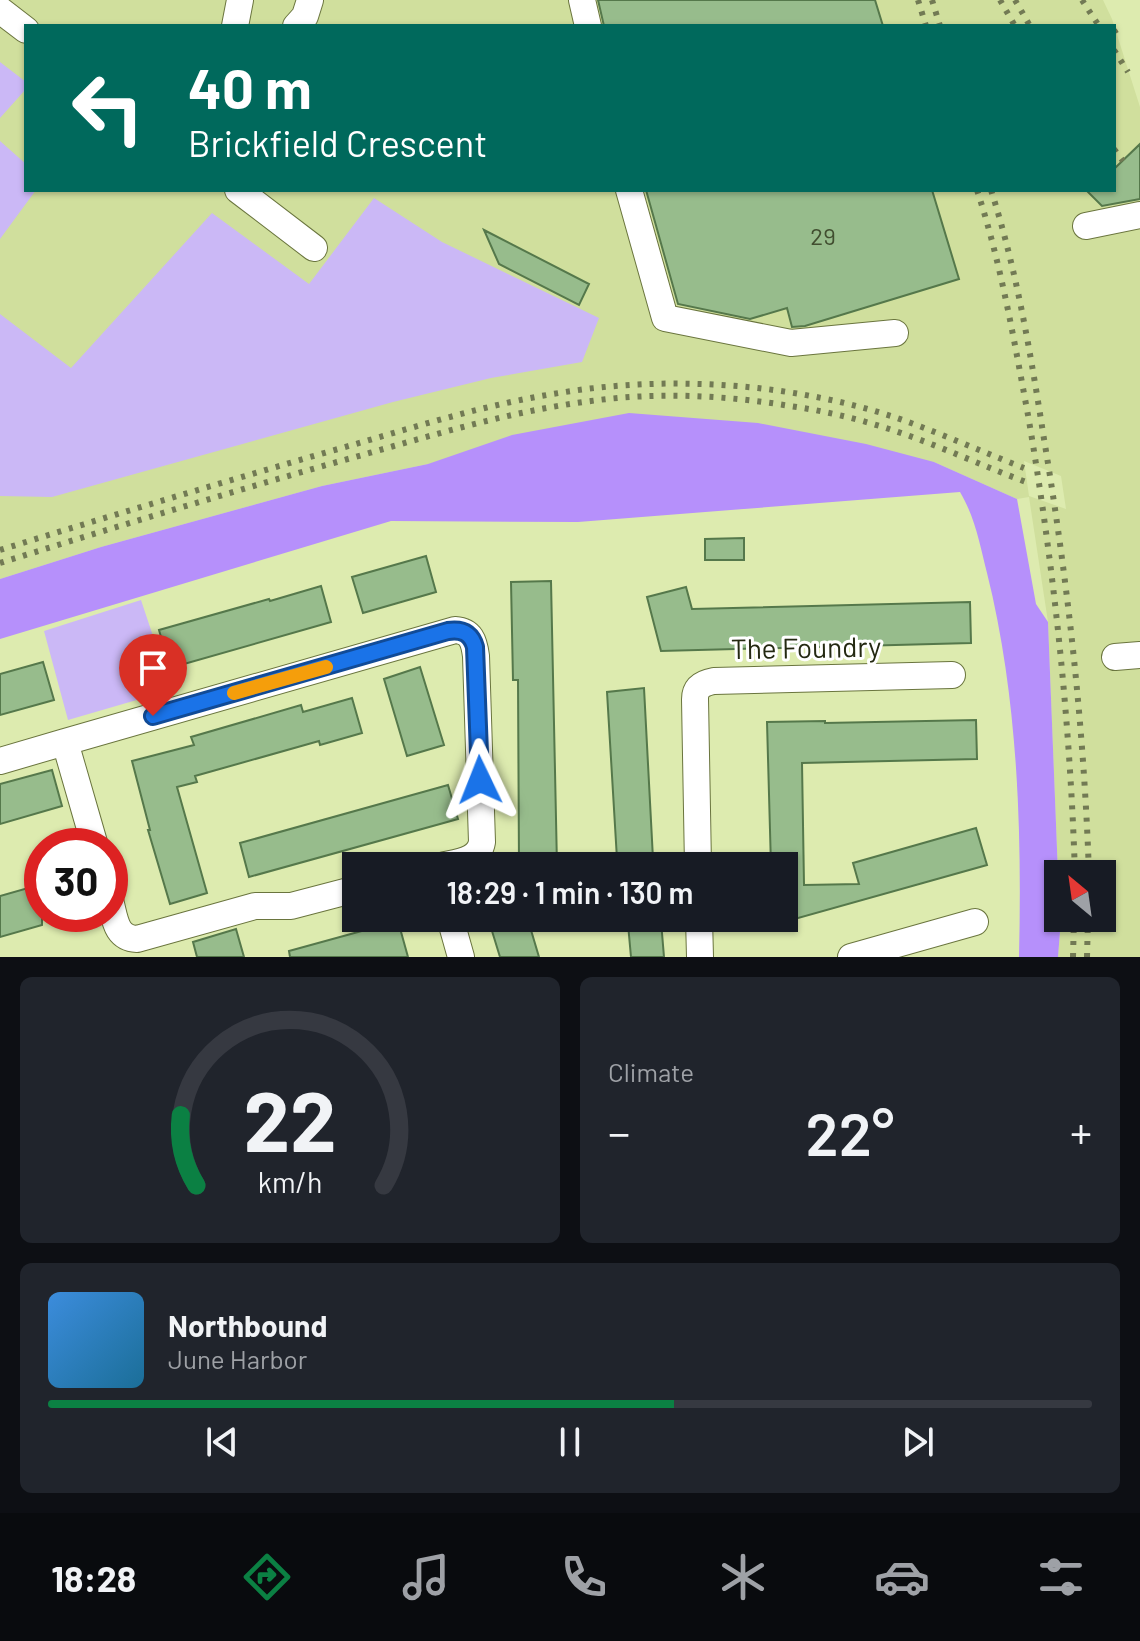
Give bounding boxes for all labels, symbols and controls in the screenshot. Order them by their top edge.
text: 40 m [188,53,312,120]
icon: left [56,56,160,160]
text: Brickfield Crescent [188,121,487,164]
house number: 29 [810,221,836,250]
street label: The Foundry [730,629,882,665]
pin [119,634,187,716]
icon: arrive [131,646,175,690]
position arrow [438,738,522,822]
speed limit sign: 30 [24,828,128,932]
north arrow [1044,860,1116,932]
map controls [1044,860,1116,932]
text: 18:29 · 1 min · 130 m [447,874,694,910]
text: Climate [608,1056,694,1087]
text: 22 [243,1069,337,1169]
text: 22° [806,1096,894,1168]
text: − [608,1105,630,1158]
text: + [1070,1105,1092,1158]
text: km/h [258,1164,322,1199]
text: Northbound [168,1307,327,1343]
text: June Harbor [168,1343,307,1374]
icon: previous [200,1420,244,1464]
icon: pause [548,1420,592,1464]
icon: next [896,1420,940,1464]
icon: directions [239,1549,295,1605]
icon: music [398,1549,454,1605]
icon: phone [556,1549,612,1605]
icon: climate [715,1549,771,1605]
icon: car [874,1549,930,1605]
icon: filters [1033,1549,1089,1605]
text: 18:28 [51,1556,136,1599]

